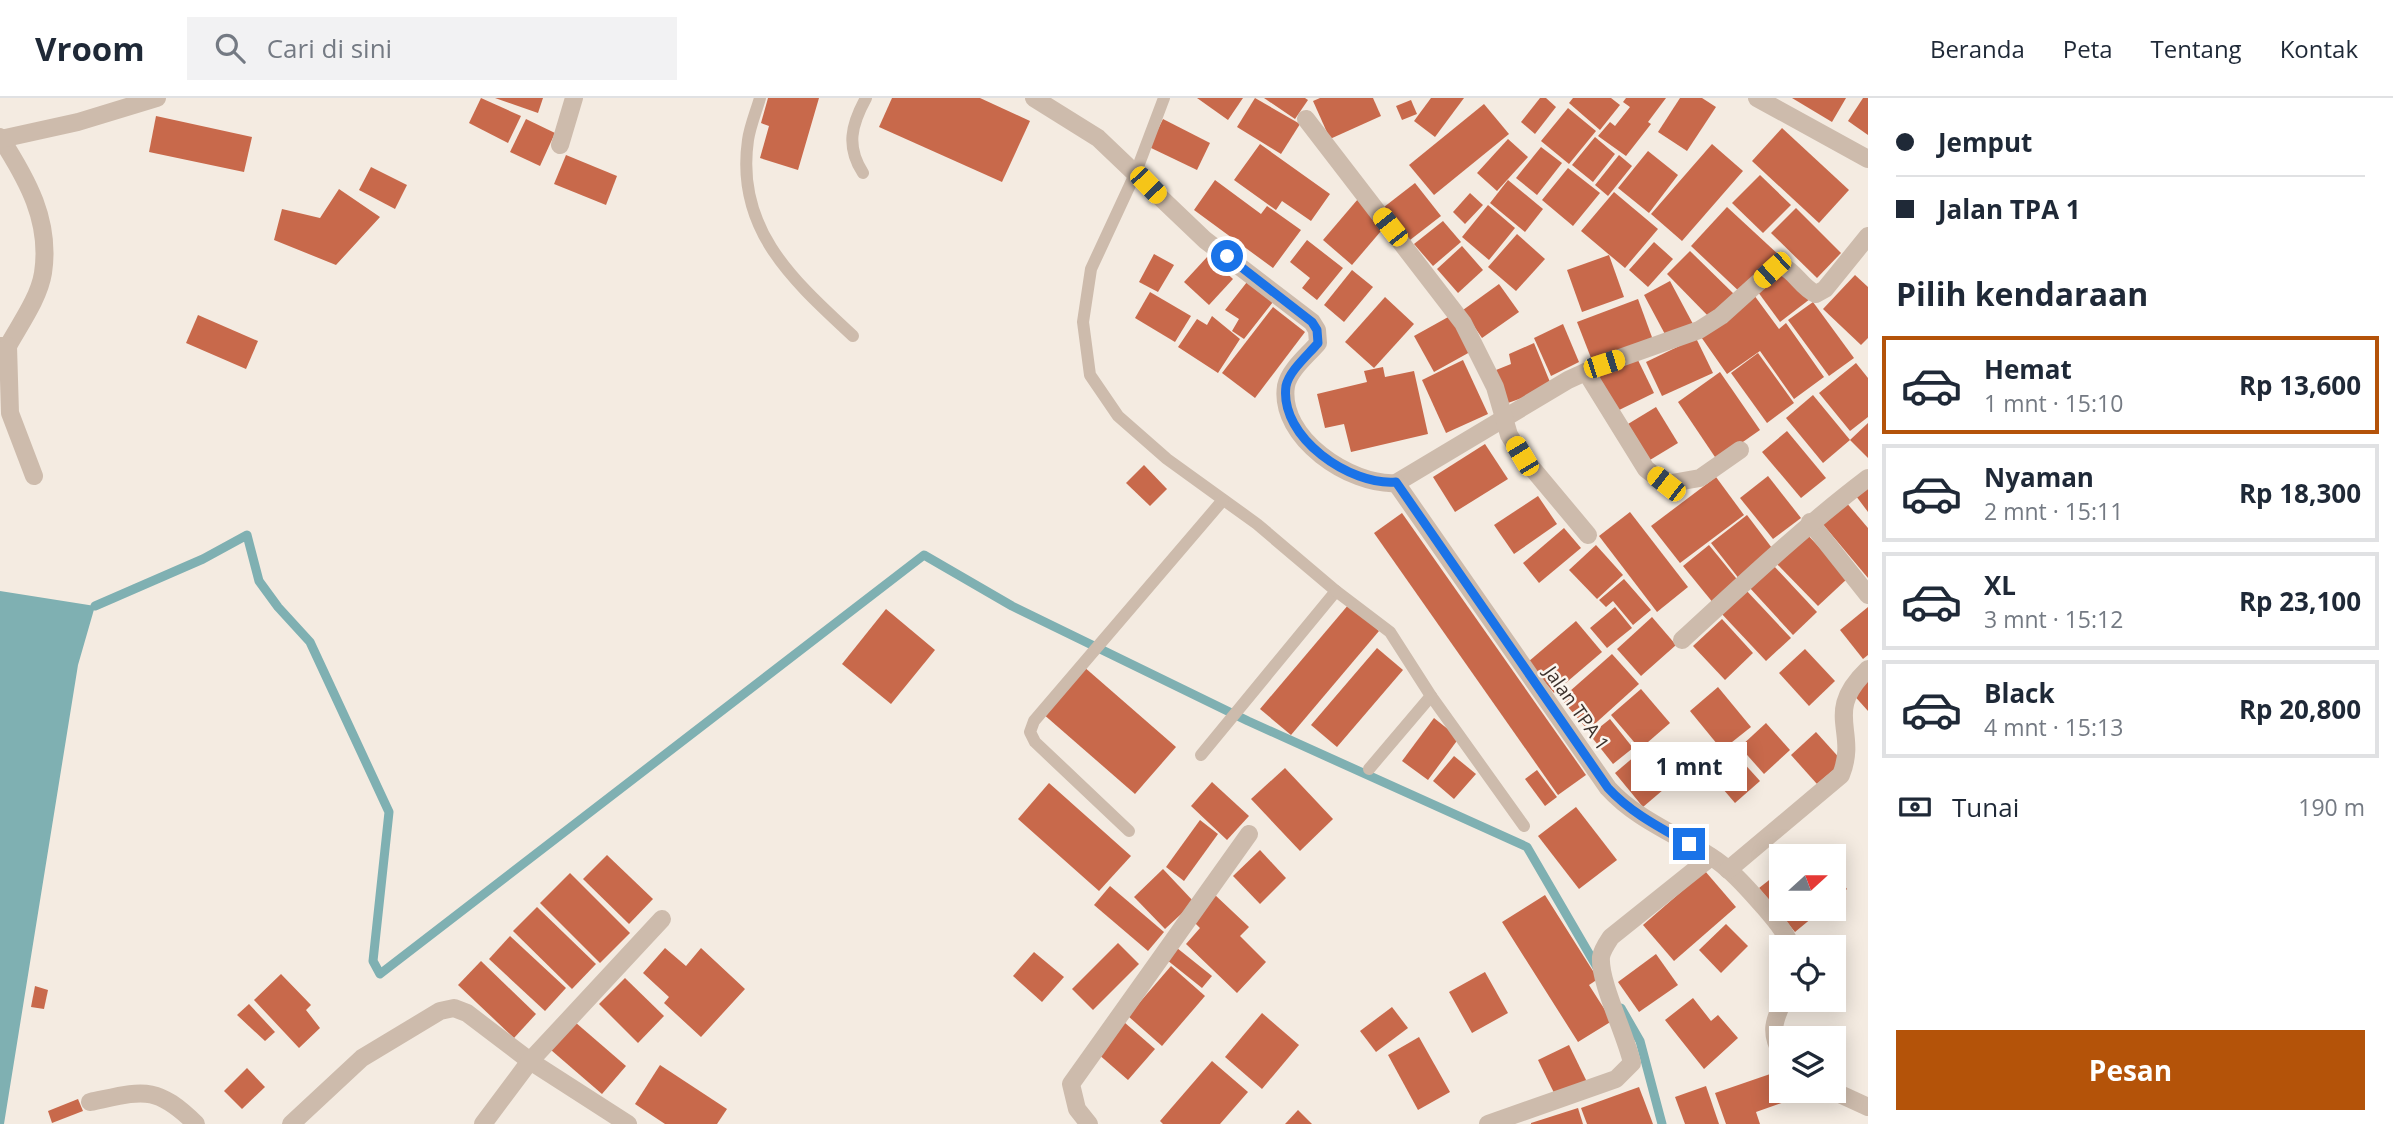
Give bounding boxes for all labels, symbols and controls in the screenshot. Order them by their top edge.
search box [187,17,677,80]
text: Vroom [35,26,145,71]
icon: search [211,29,249,67]
text: Cari di sini [267,30,392,66]
text: Beranda [1930,32,2025,65]
text: Peta [2063,32,2113,65]
text: Tentang [2151,32,2242,65]
text: Kontak [2280,32,2358,65]
text: Jemput [1938,124,2032,160]
car [1126,163,1171,207]
text: Jalan TPA 1 [1938,191,2081,227]
car [1369,204,1412,250]
route start [1211,240,1243,272]
car [1750,248,1795,292]
text: Pilih kendaraan [1896,272,2148,315]
car [1581,348,1628,380]
text: Hemat [1984,351,2072,387]
icon: car [1900,354,1963,417]
text: Rp 13,600 [2239,367,2361,403]
text: 1 mnt · 15:10 [1984,387,2123,419]
car [1503,433,1542,479]
text: Nyaman [1984,459,2094,495]
icon: car [1900,462,1963,525]
car [1643,463,1690,505]
text: Rp 18,300 [2239,475,2361,511]
text: 2 mnt · 15:11 [1984,495,2123,527]
text: XL [1984,567,2016,603]
icon: car [1900,570,1963,633]
text: Rp 23,100 [2239,583,2361,619]
text: 3 mnt · 15:12 [1984,603,2123,635]
street label: Jalan TPA 1 [1537,659,1616,755]
text: Black [1984,675,2055,711]
icon: car [1900,678,1963,741]
text: Rp 20,800 [2239,691,2361,727]
text: 4 mnt · 15:13 [1984,711,2123,743]
callout: 1 mnt [1631,742,1747,792]
text: 1 mnt [1656,750,1722,782]
icon: cash [1896,788,1934,826]
text: Tunai [1952,789,2019,825]
text: 190 m [2298,791,2365,823]
route end [1673,828,1705,860]
north arrow [1769,844,1846,920]
map controls [1769,844,1846,1103]
button: locate [1769,935,1846,1012]
button: layers [1769,1026,1846,1103]
button: Pesan [1896,1030,2365,1110]

